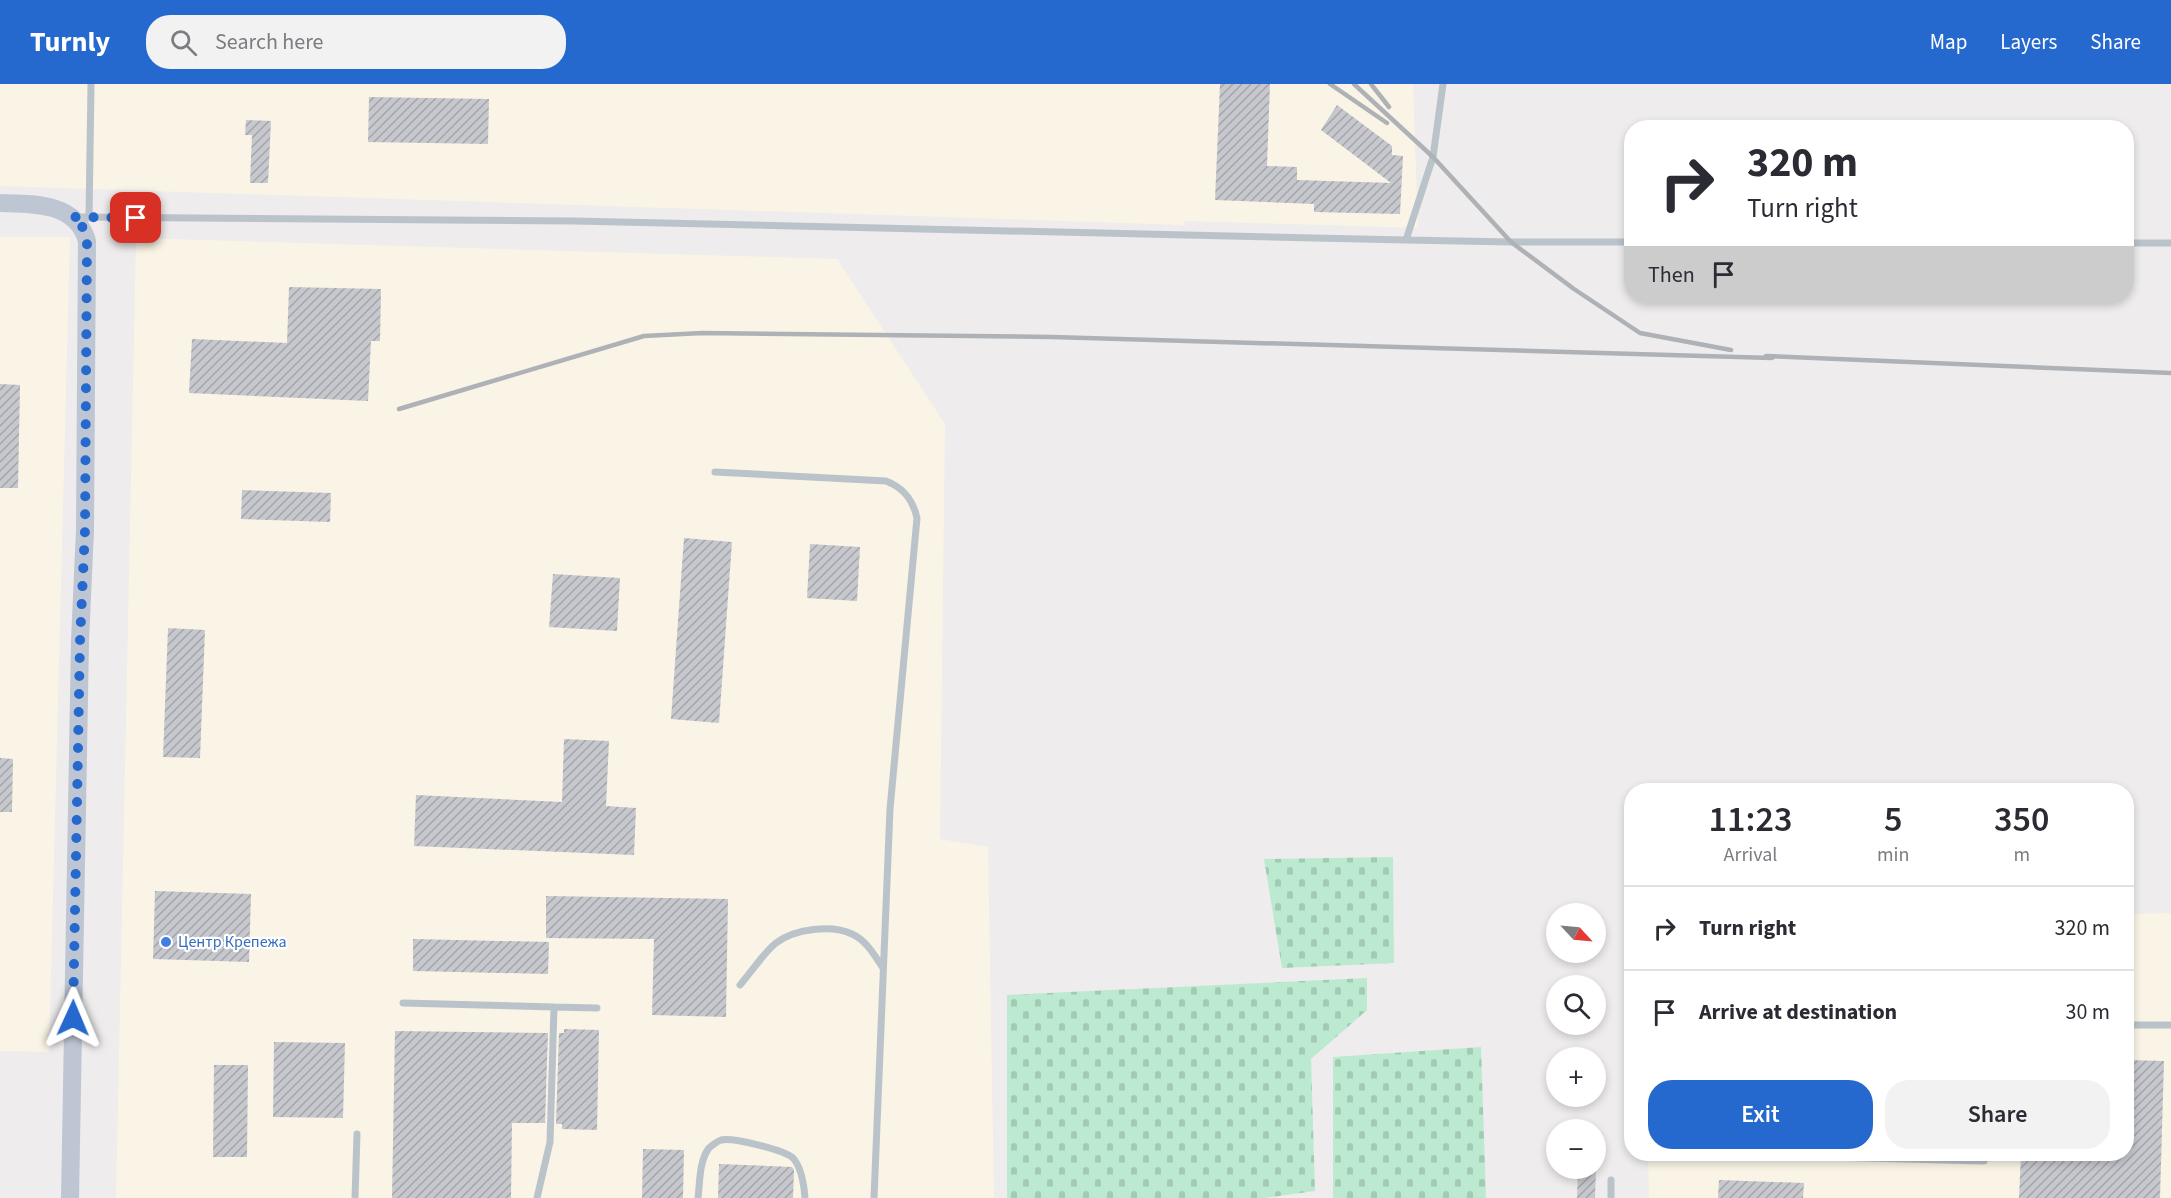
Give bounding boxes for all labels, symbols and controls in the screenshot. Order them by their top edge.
search box [146,15,566,69]
text: Turnly [30,22,110,62]
icon: search [167,26,200,59]
text: Search here [215,26,324,58]
text: Map [1930,27,1967,57]
text: Layers [2000,27,2057,57]
text: Share [2090,27,2141,57]
text: 320 m [1747,133,1858,193]
icon: right [1648,144,1726,222]
text: Turn right [1747,189,1858,228]
pin [110,192,161,243]
icon: arrive [119,201,152,234]
icon: arrive [1707,258,1740,291]
text: Then [1648,259,1695,291]
text: 11:23 [1709,794,1792,845]
text: 5 [1884,794,1902,845]
text: 350 [1994,794,2049,845]
text: Arrival [1724,841,1777,869]
text: min [1877,841,1909,869]
text: m [2013,841,2030,869]
north arrow [1546,903,1606,963]
map controls [1546,903,1606,1179]
icon: right [1648,912,1681,945]
text: Turn right [1699,912,1796,944]
text: 320 m [2055,912,2110,944]
place label: Центр Крепежа [178,931,286,953]
marker: Центр Крепежа [159,935,173,949]
button: search [1546,975,1606,1035]
position arrow [41,986,105,1050]
icon: arrive [1648,996,1681,1029]
text: Arrive at destination [1699,996,1897,1028]
text: 30 m [2065,996,2110,1028]
button: + [1546,1047,1606,1107]
button: Exit [1648,1080,1873,1149]
button: Share [1885,1080,2110,1149]
button: − [1546,1119,1606,1179]

